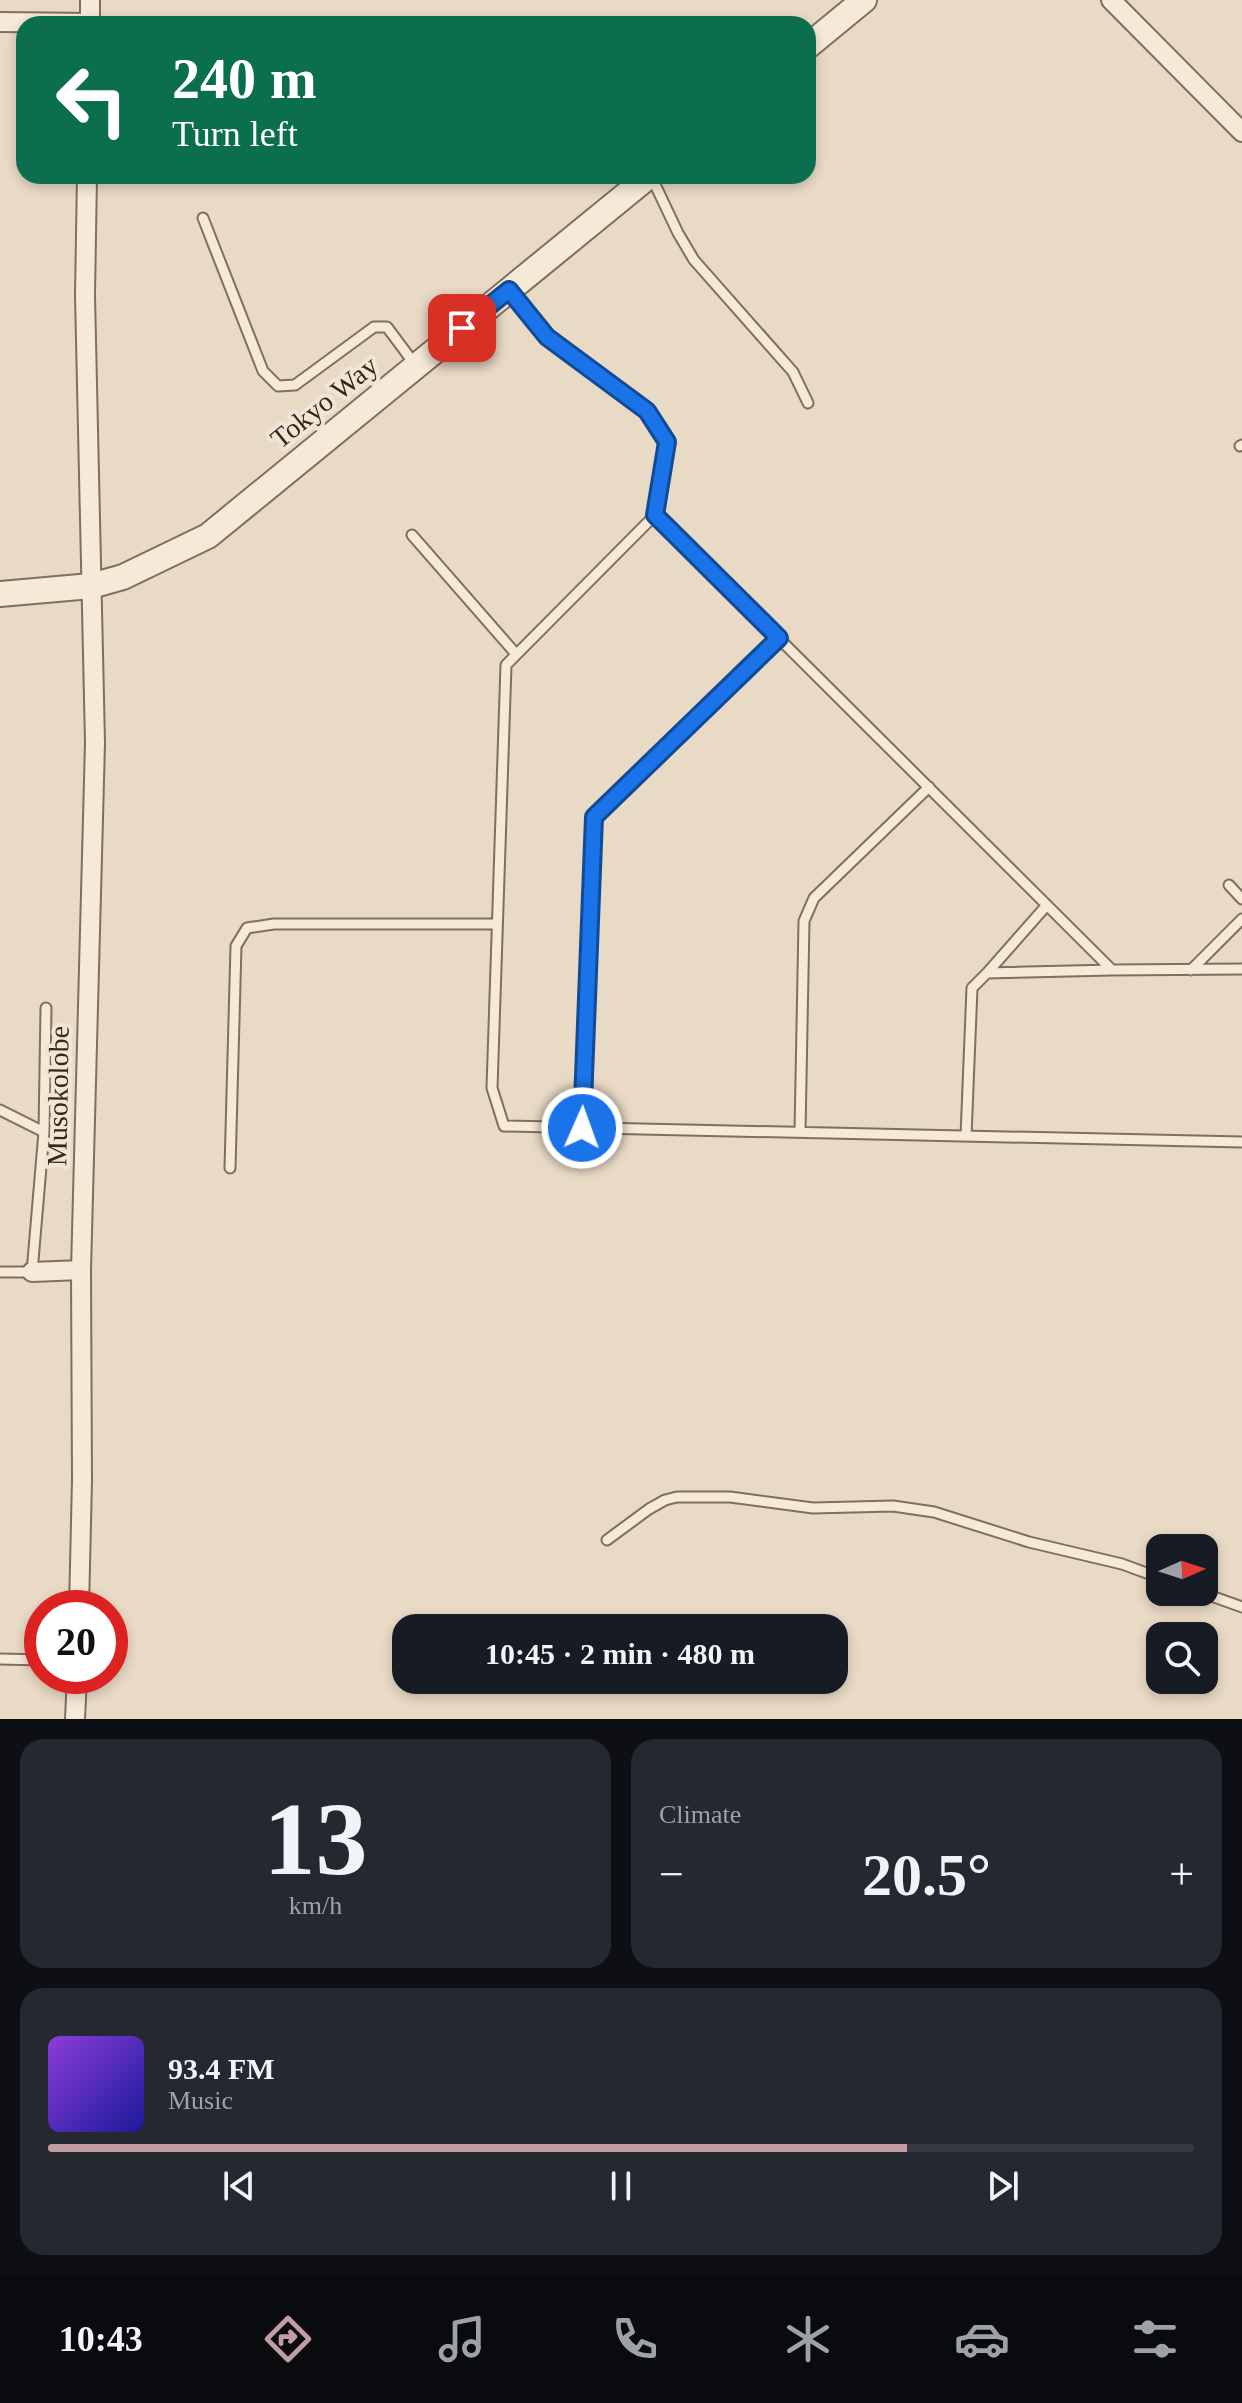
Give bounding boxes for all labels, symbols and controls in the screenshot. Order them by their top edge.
icon: left [40,48,144,152]
text: 240 m [172,48,317,110]
text: Turn left [172,114,298,154]
pin [428,294,496,362]
icon: arrive [440,306,484,350]
street label: Tokyo Way [264,350,384,454]
street label: Musokolobe [41,1026,75,1166]
position arrow [540,1086,624,1170]
north arrow [1146,1534,1218,1606]
map controls [1146,1534,1218,1694]
speed limit sign: 20 [24,1590,128,1694]
button: search [1146,1622,1218,1694]
text: 10:45 · 2 min · 480 m [485,1637,755,1670]
text: 13 [264,1781,368,1896]
text: Climate [659,1800,741,1829]
text: 20.5° [862,1842,991,1908]
text: − [659,1850,684,1899]
text: + [1169,1850,1194,1899]
text: km/h [289,1891,342,1920]
text: 93.4 FM [168,2052,275,2085]
text: Music [168,2086,233,2115]
icon: previous [217,2164,261,2208]
icon: pause [599,2164,643,2208]
icon: next [981,2164,1025,2208]
icon: directions [260,2311,316,2367]
icon: music [434,2311,490,2367]
icon: phone [607,2311,663,2367]
icon: climate [780,2311,836,2367]
icon: car [954,2311,1010,2367]
icon: filters [1127,2311,1183,2367]
text: 10:43 [59,2319,143,2359]

